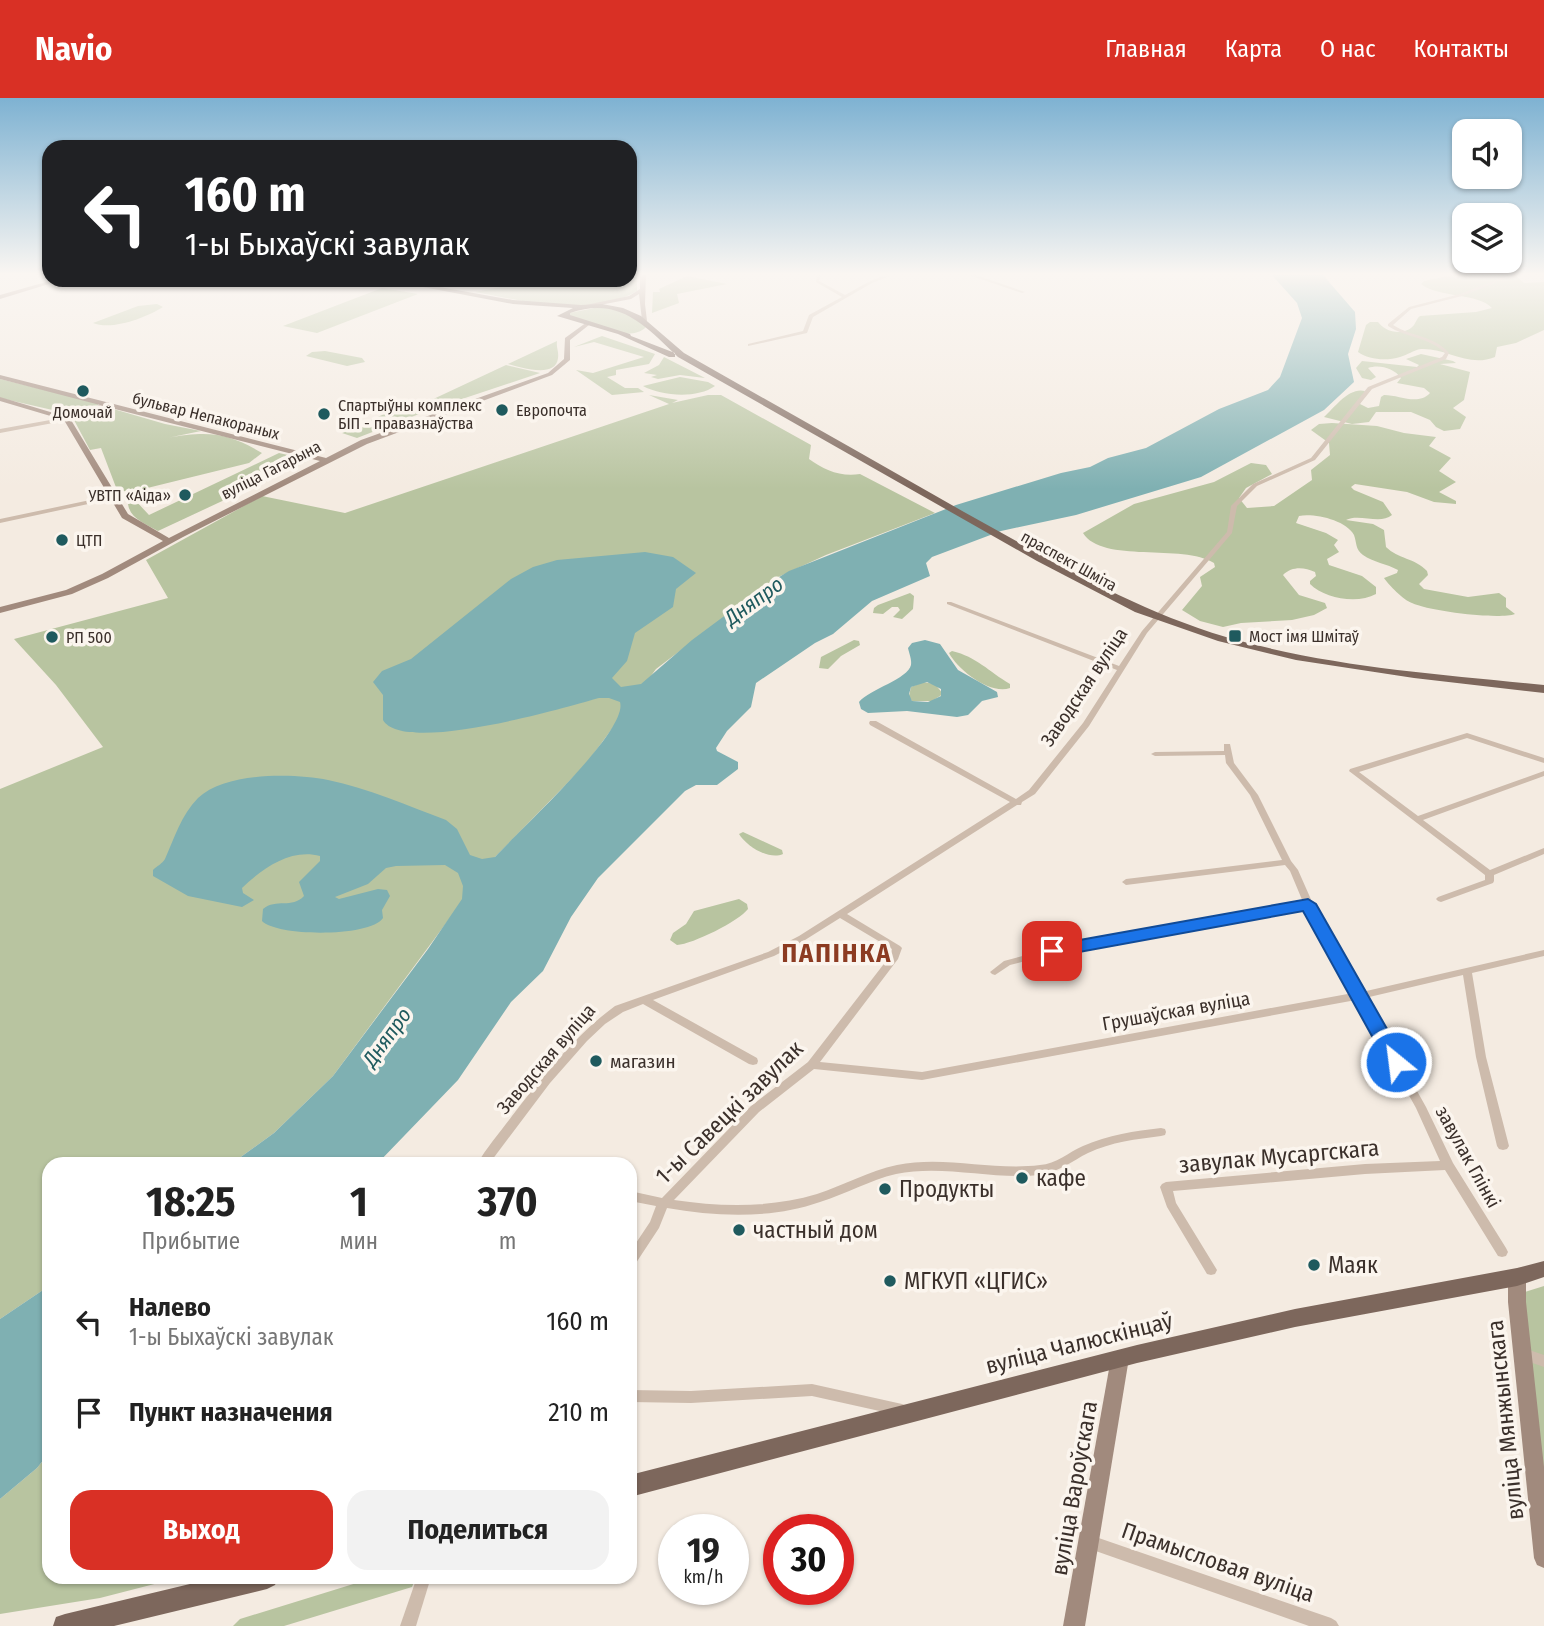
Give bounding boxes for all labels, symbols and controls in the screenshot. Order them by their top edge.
text: Navio [35,29,112,69]
text: Главная [1105,35,1187,63]
text: Карта [1225,35,1282,63]
text: О нас [1320,35,1375,63]
text: Контакты [1413,35,1509,63]
map controls [1452,119,1522,273]
button: sound [1452,119,1522,189]
text: 160 m [185,165,306,224]
icon: left [70,168,161,259]
button: layers [1452,203,1522,273]
text: 1-ы Быхаўскі завулак [185,225,470,263]
marker: Домочай [75,383,91,399]
street label: бульвар Непакораных [130,389,282,443]
place label: Спартыўны комплекс БІП - правазнаўства [338,396,482,433]
place label: Европочта [516,401,587,420]
marker: Европочта [494,402,510,418]
place label: Домочай [52,403,113,422]
marker: Спартыўны комплекс БІП - правазнаўства [316,406,332,422]
street label: вуліца Гагарына [218,437,324,503]
place label: УВТП «Аіда» [87,486,171,505]
marker: УВТП «Аіда» [177,487,193,503]
street label: праспект Шміта [1018,527,1120,595]
place label: ЦТП [76,531,102,550]
marker: ЦТП [54,532,70,548]
water label: Дняпро [718,571,788,632]
street label: Заводская вуліца [1036,623,1132,751]
place label: Мост імя Шмітаў [1249,627,1360,646]
place label: РП 500 [66,628,112,647]
marker: Мост імя Шмітаў [1227,628,1243,644]
marker: РП 500 [44,629,60,645]
pin [1022,921,1082,981]
icon: arrive [1033,932,1071,970]
district label: ПАПІНКА [781,938,893,969]
street label: Грушаўская вуліца [1100,987,1252,1035]
street label: Заводская вуліца [492,999,600,1119]
water label: Дняпро [356,1003,417,1073]
position arrow [1359,1025,1433,1099]
street label: 1-ы Савецкі завулак [649,1034,809,1190]
place label: магазин [610,1050,676,1073]
marker: магазин [588,1053,604,1069]
street label: завулак Глінкі [1431,1102,1505,1212]
street label: завулак Мусаргскага [1178,1133,1380,1179]
place label: кафе [1036,1164,1086,1192]
marker: кафе [1014,1170,1030,1186]
place label: Продукты [899,1175,994,1203]
text: 18:25 [146,1177,236,1227]
text: 1 [350,1177,368,1227]
text: 370 [477,1177,538,1227]
marker: Продукты [877,1181,893,1197]
place label: частный дом [753,1216,878,1244]
marker: частный дом [731,1222,747,1238]
text: Прибытие [141,1227,240,1255]
text: мин [340,1227,378,1255]
text: m [499,1227,516,1255]
place label: Маяк [1328,1251,1378,1279]
marker: Маяк [1306,1257,1322,1273]
place label: МГКУП «ЦГИС» [904,1267,1048,1295]
marker: МГКУП «ЦГИС» [882,1273,898,1289]
text: Налево [129,1292,211,1323]
icon: left [70,1303,108,1341]
text: 160 m [546,1306,609,1337]
street label: вуліца Чалюскінцаў [983,1306,1176,1380]
street label: вуліца Мянжынскага [1481,1319,1529,1521]
text: 1-ы Быхаўскі завулак [129,1323,334,1351]
icon: arrive [70,1394,108,1432]
text: Пункт назначения [129,1397,333,1428]
text: 210 m [548,1397,609,1428]
street label: вуліца Вароўскага [1045,1398,1103,1578]
button: Выход [70,1490,333,1570]
button: Поделиться [347,1490,609,1570]
speed limit sign: 30 [763,1514,854,1605]
street label: Прамысловая вуліца [1118,1516,1318,1608]
text: 19 [687,1529,720,1571]
text: km/h [683,1566,724,1588]

